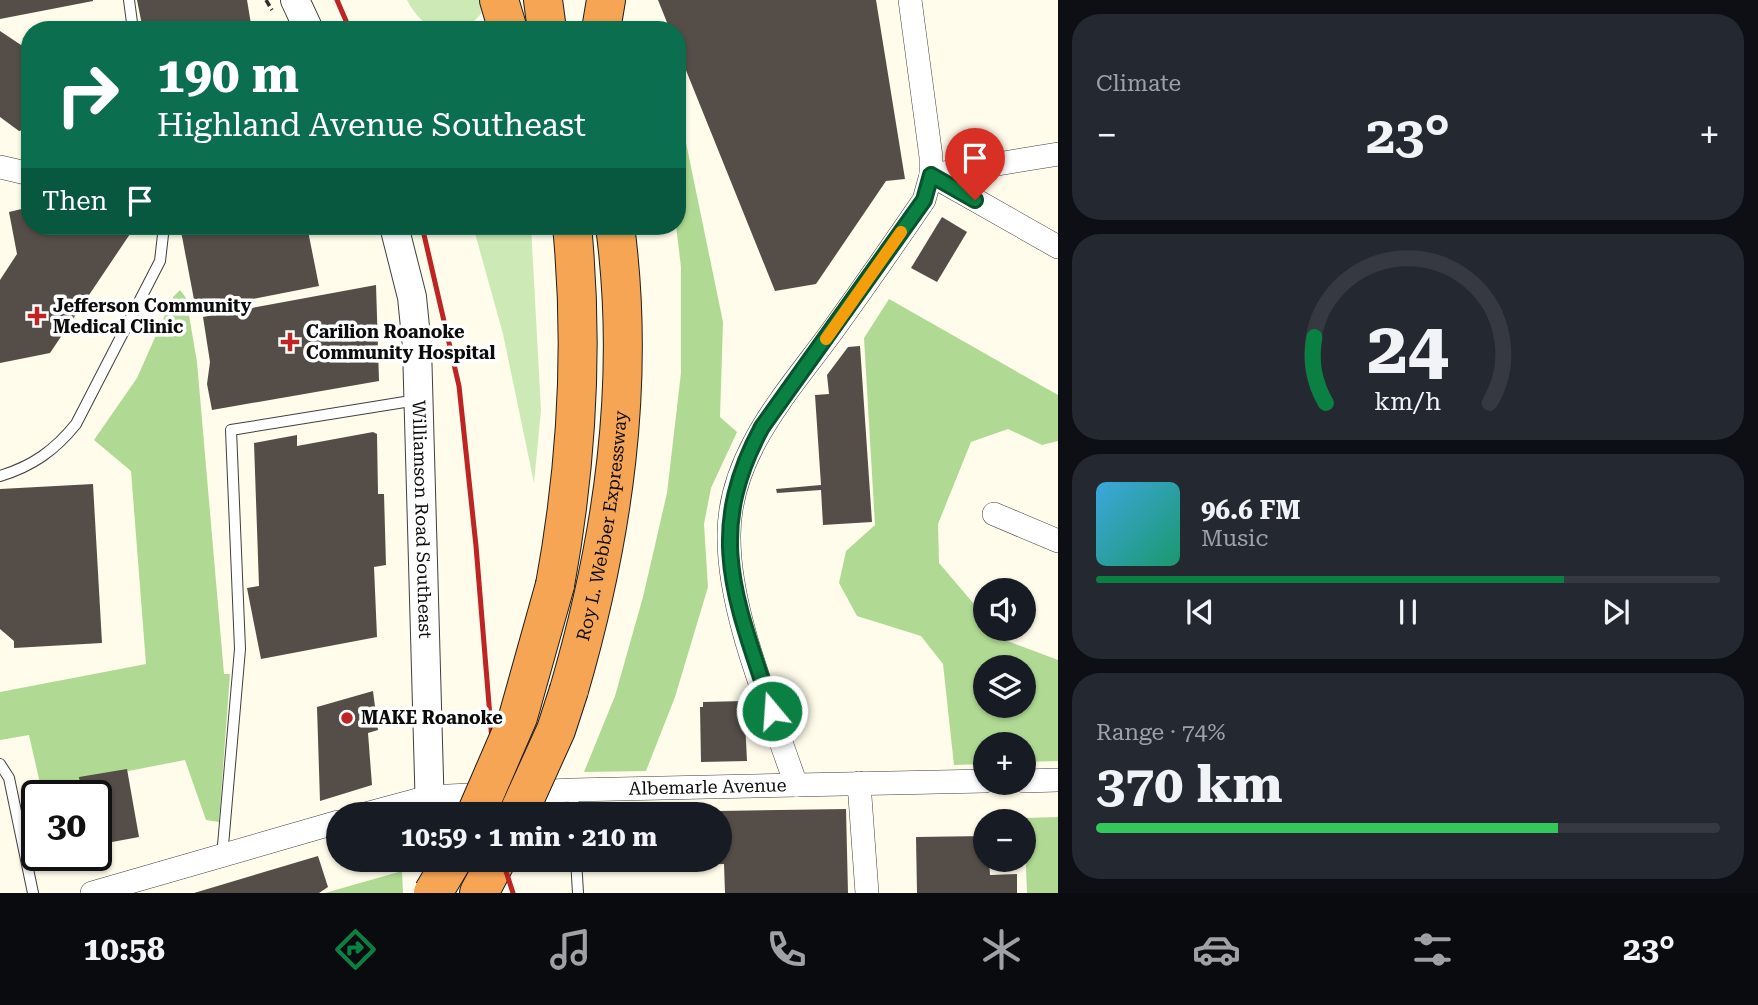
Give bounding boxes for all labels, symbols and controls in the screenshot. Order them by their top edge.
text: 190 m [157,47,299,104]
icon: right [42,49,133,140]
text: Climate [1096,70,1181,97]
text: 23° [1366,105,1450,166]
text: Highland Avenue Southeast [157,106,586,144]
text: − [1096,113,1117,157]
text: + [1699,113,1720,157]
pin [945,128,1005,200]
icon: arrive [956,139,994,177]
icon: arrive [121,182,159,220]
text: Then [42,186,107,216]
place label: Jefferson Community Medical Clinic [53,295,252,337]
marker: Jefferson Community Medical Clinic [27,306,47,326]
text: 24 [1367,306,1449,391]
place label: Carilion Roanoke Community Hospital [306,321,495,363]
marker: Carilion Roanoke Community Hospital [280,332,300,352]
text: km/h [1375,386,1441,415]
street label: Williamson Road Southeast [408,400,436,639]
street label: Roy L. Webber Expressway [572,410,631,643]
text: 96.6 FM [1201,495,1301,525]
text: Music [1201,525,1268,552]
map controls [973,578,1036,872]
button: sound [973,578,1036,641]
icon: previous [1181,593,1219,631]
icon: pause [1389,593,1427,631]
icon: next [1597,593,1635,631]
button: layers [973,655,1036,718]
position arrow [735,674,809,748]
place label: MAKE Roanoke [361,707,503,728]
marker: MAKE Roanoke [339,710,355,726]
text: Range · 74% [1096,719,1225,746]
button: + [973,732,1036,795]
text: 370 km [1096,754,1283,815]
street label: Albemarle Avenue [628,774,787,799]
speed limit sign: 30 [21,780,112,871]
button: − [973,809,1036,872]
text: 10:59 · 1 min · 210 m [401,822,657,852]
icon: directions [331,925,380,974]
icon: music [546,925,595,974]
icon: phone [762,925,811,974]
icon: climate [977,925,1026,974]
icon: car [1192,925,1241,974]
icon: filters [1408,925,1457,974]
text: 10:58 [83,930,165,968]
text: 23° [1623,930,1675,968]

